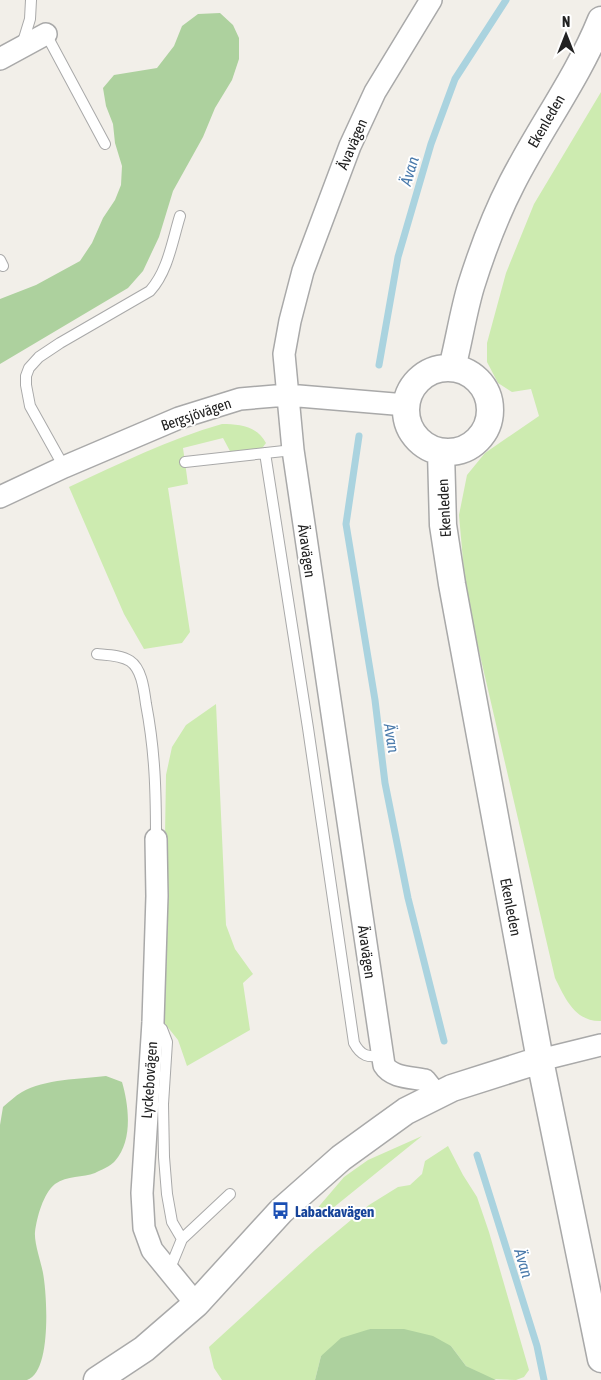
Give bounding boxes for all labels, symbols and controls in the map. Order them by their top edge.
north arrow [541,10,591,60]
text: N [562,14,570,30]
street label: Ekenleden [524,91,568,151]
street label: Ävavägen [334,116,370,172]
water label: Ävan [396,154,422,189]
street label: Bergsjövägen [159,394,233,434]
street label: Ekenleden [434,478,454,538]
street label: Ävavägen [295,523,319,579]
water label: Ävan [381,721,403,754]
street label: Ekenleden [497,877,525,937]
street label: Ävavägen [355,924,379,980]
street label: Lyckebovägen [138,1041,160,1119]
bus stop icon: Labackavägen [271,1201,291,1221]
place label: Labackavägen [295,1203,374,1220]
water label: Ävan [511,1245,537,1280]

